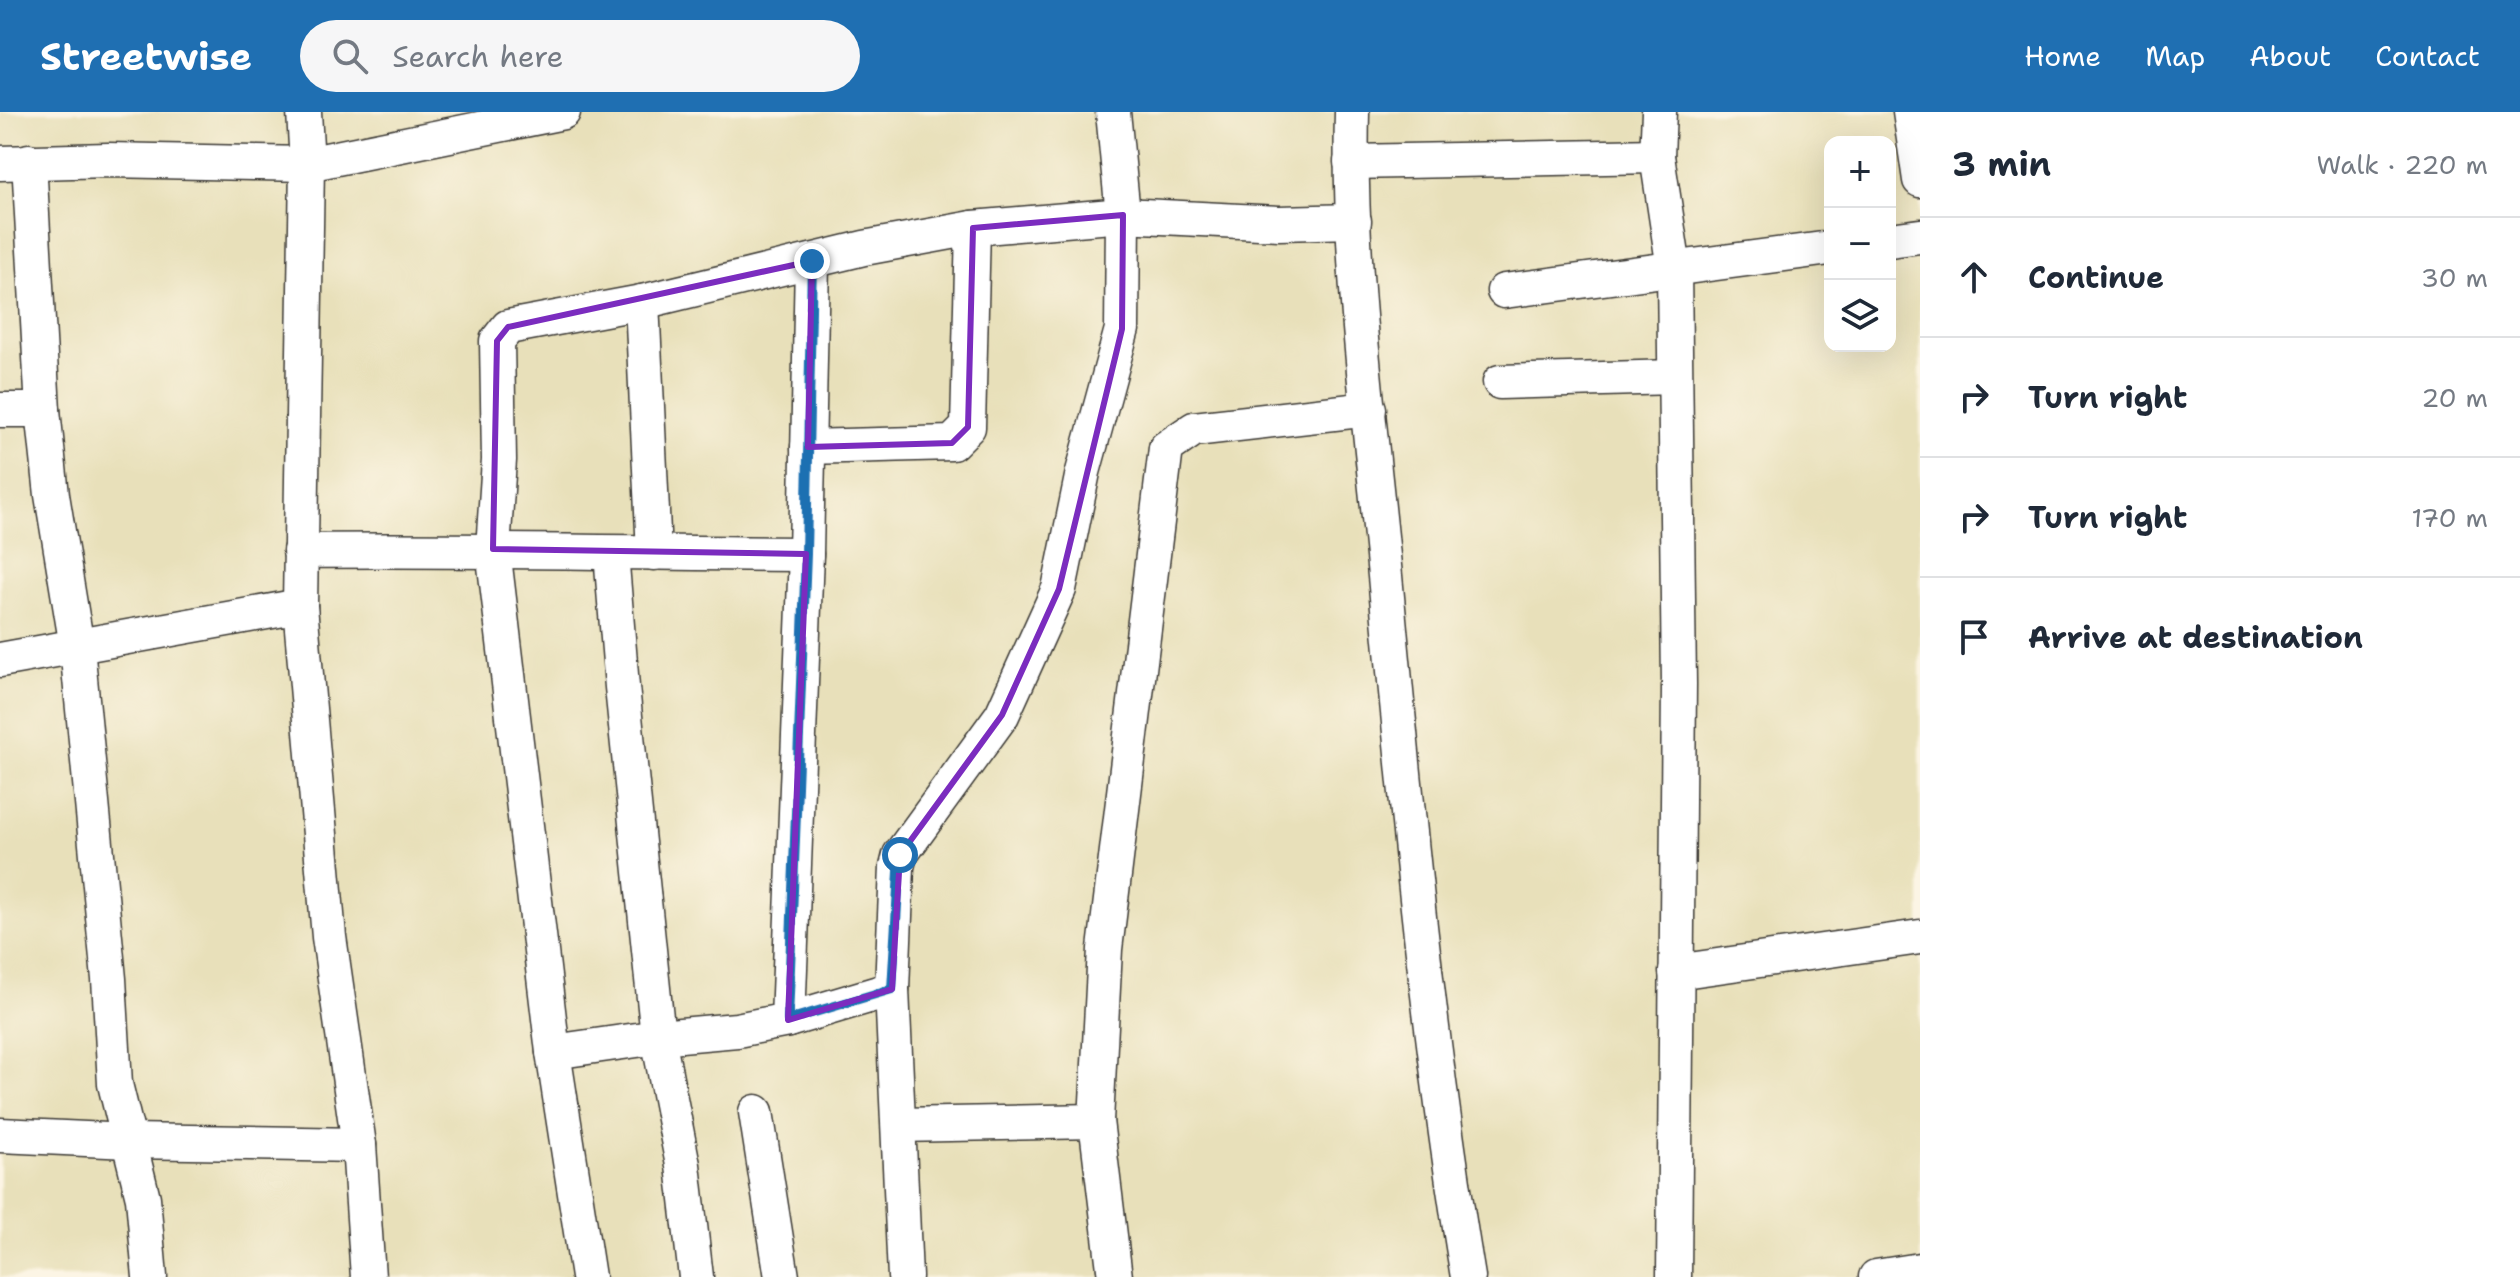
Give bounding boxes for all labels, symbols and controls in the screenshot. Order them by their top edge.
search box [300,20,860,92]
text: Streetwise [40,31,252,82]
icon: search [328,34,372,78]
text: Search here [392,36,564,77]
text: Home [2024,37,2101,75]
text: Map [2145,37,2205,75]
text: About [2249,37,2331,75]
text: Contact [2375,37,2480,75]
map controls [1824,136,1896,352]
button: + [1824,136,1896,208]
text: 3 min [1952,141,2051,187]
text: Walk · 220 m [2316,147,2488,182]
button: − [1824,208,1896,280]
route end [794,243,830,279]
icon: ahead [1952,255,1996,299]
text: Continue [2028,257,2164,298]
text: 30 m [2421,260,2488,295]
button: layers [1824,280,1896,352]
icon: right [1952,375,1996,419]
text: Turn right [2028,377,2187,418]
text: 20 m [2421,380,2488,415]
icon: right [1952,495,1996,539]
text: Turn right [2028,497,2187,538]
text: 170 m [2411,500,2488,535]
icon: arrive [1952,615,1996,659]
text: Arrive at destination [2028,617,2363,658]
route start [882,837,918,873]

